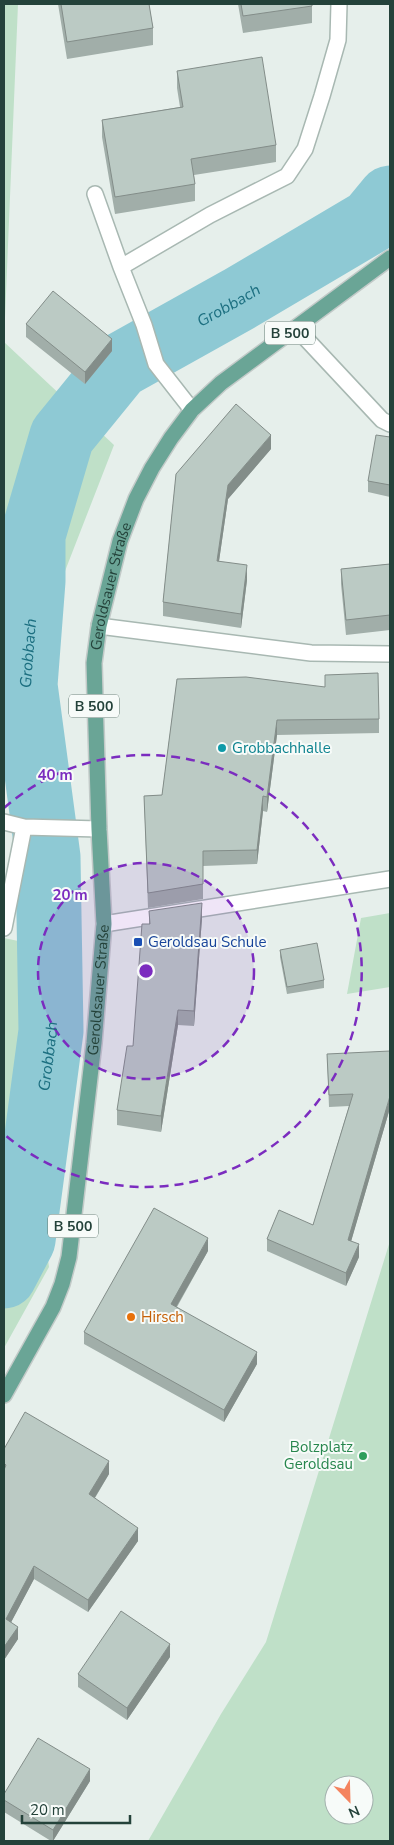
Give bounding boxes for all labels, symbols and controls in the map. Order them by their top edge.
water label: Grobbach [193,279,265,332]
road number: B 500 [265,322,315,344]
street label: Geroldsauer Straße [86,519,136,652]
water label: Grobbach [15,618,42,689]
road number: B 500 [69,694,119,718]
place label: Grobbachhalle [232,738,331,758]
marker: Grobbachhalle [216,742,228,754]
text: 40 m [37,765,73,785]
text: 20 m [52,885,88,905]
street label: Geroldsauer Straße [83,924,114,1057]
place label: Geroldsau Schule [148,932,266,952]
marker: Geroldsau Schule [132,936,144,948]
centre of rings [137,962,155,980]
water label: Grobbach [33,1021,63,1093]
road number: B 500 [48,1214,98,1238]
place label: Hirsch [141,1307,184,1327]
marker: Hirsch [125,1311,137,1323]
place label: Bolzplatz Geroldsau [284,1437,353,1474]
marker: Bolzplatz Geroldsau [357,1450,369,1462]
north arrow [324,1775,374,1825]
scale bar [22,1792,130,1824]
text: 20 m [30,1800,65,1820]
text: N [345,1801,362,1822]

